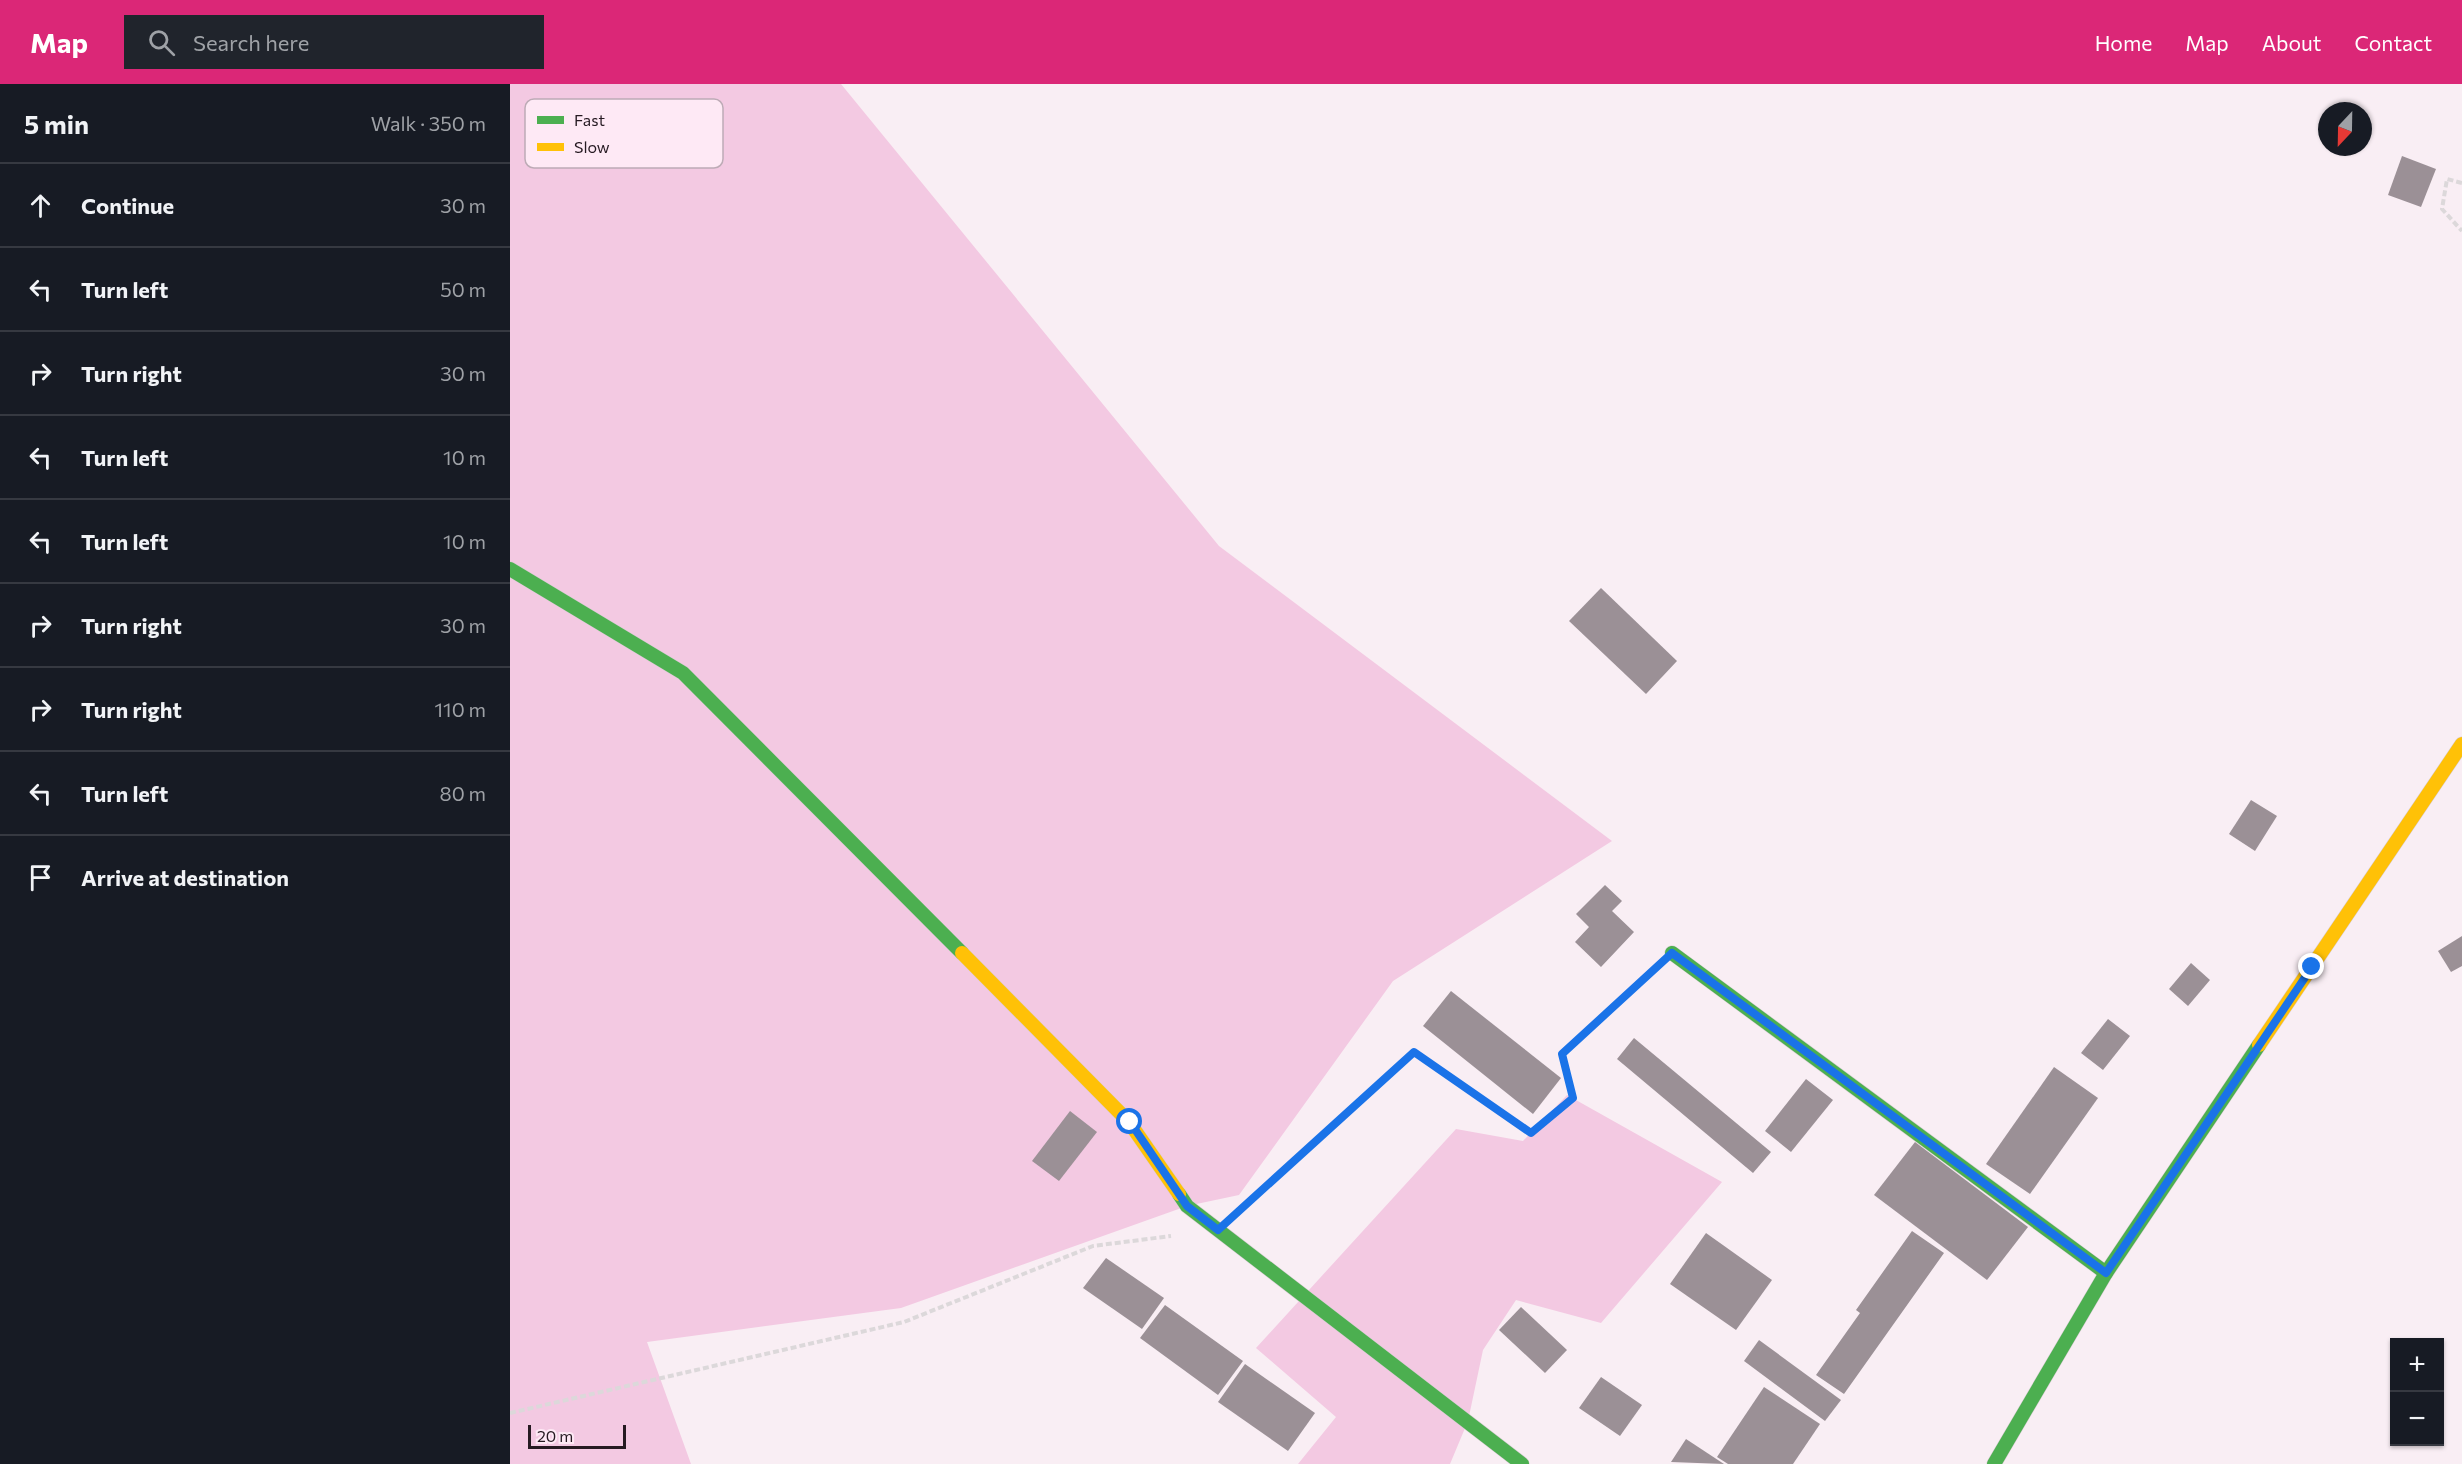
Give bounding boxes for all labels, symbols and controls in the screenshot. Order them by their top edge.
search box [124,15,544,69]
text: Map [30,25,88,59]
icon: search [145,26,178,59]
text: Search here [193,29,309,56]
text: Home [2095,30,2152,55]
text: Map [2185,30,2229,55]
text: About [2262,30,2321,55]
text: Contact [2354,30,2432,55]
legend [525,99,723,168]
north arrow [2318,102,2372,156]
text: 5 min [24,108,89,139]
text: Fast [574,110,605,129]
text: Walk · 350 m [371,111,486,135]
text: Slow [574,137,610,156]
icon: ahead [24,189,57,222]
text: Continue [81,192,174,219]
text: 30 m [440,193,486,217]
icon: left [24,273,57,306]
text: Turn left [81,276,168,303]
text: 50 m [440,277,486,301]
icon: right [24,357,57,390]
text: Turn right [81,360,182,387]
text: 30 m [440,361,486,385]
icon: left [24,441,57,474]
text: Turn left [81,444,168,471]
text: 10 m [443,445,486,469]
icon: left [24,525,57,558]
text: Turn left [81,528,168,555]
text: 10 m [443,529,486,553]
icon: right [24,609,57,642]
text: Turn right [81,612,182,639]
text: 30 m [440,613,486,637]
icon: right [24,693,57,726]
text: Turn right [81,696,182,723]
text: 110 m [435,697,486,721]
icon: left [24,777,57,810]
text: Turn left [81,780,168,807]
text: 80 m [440,781,486,805]
icon: arrive [24,861,57,894]
text: Arrive at destination [81,864,289,891]
route end [2298,953,2324,979]
route start [1116,1108,1142,1134]
map controls [2390,1338,2444,1446]
button: + [2390,1338,2444,1392]
button: − [2390,1392,2444,1446]
scale bar [528,1422,626,1450]
text: 20 m [537,1426,573,1445]

